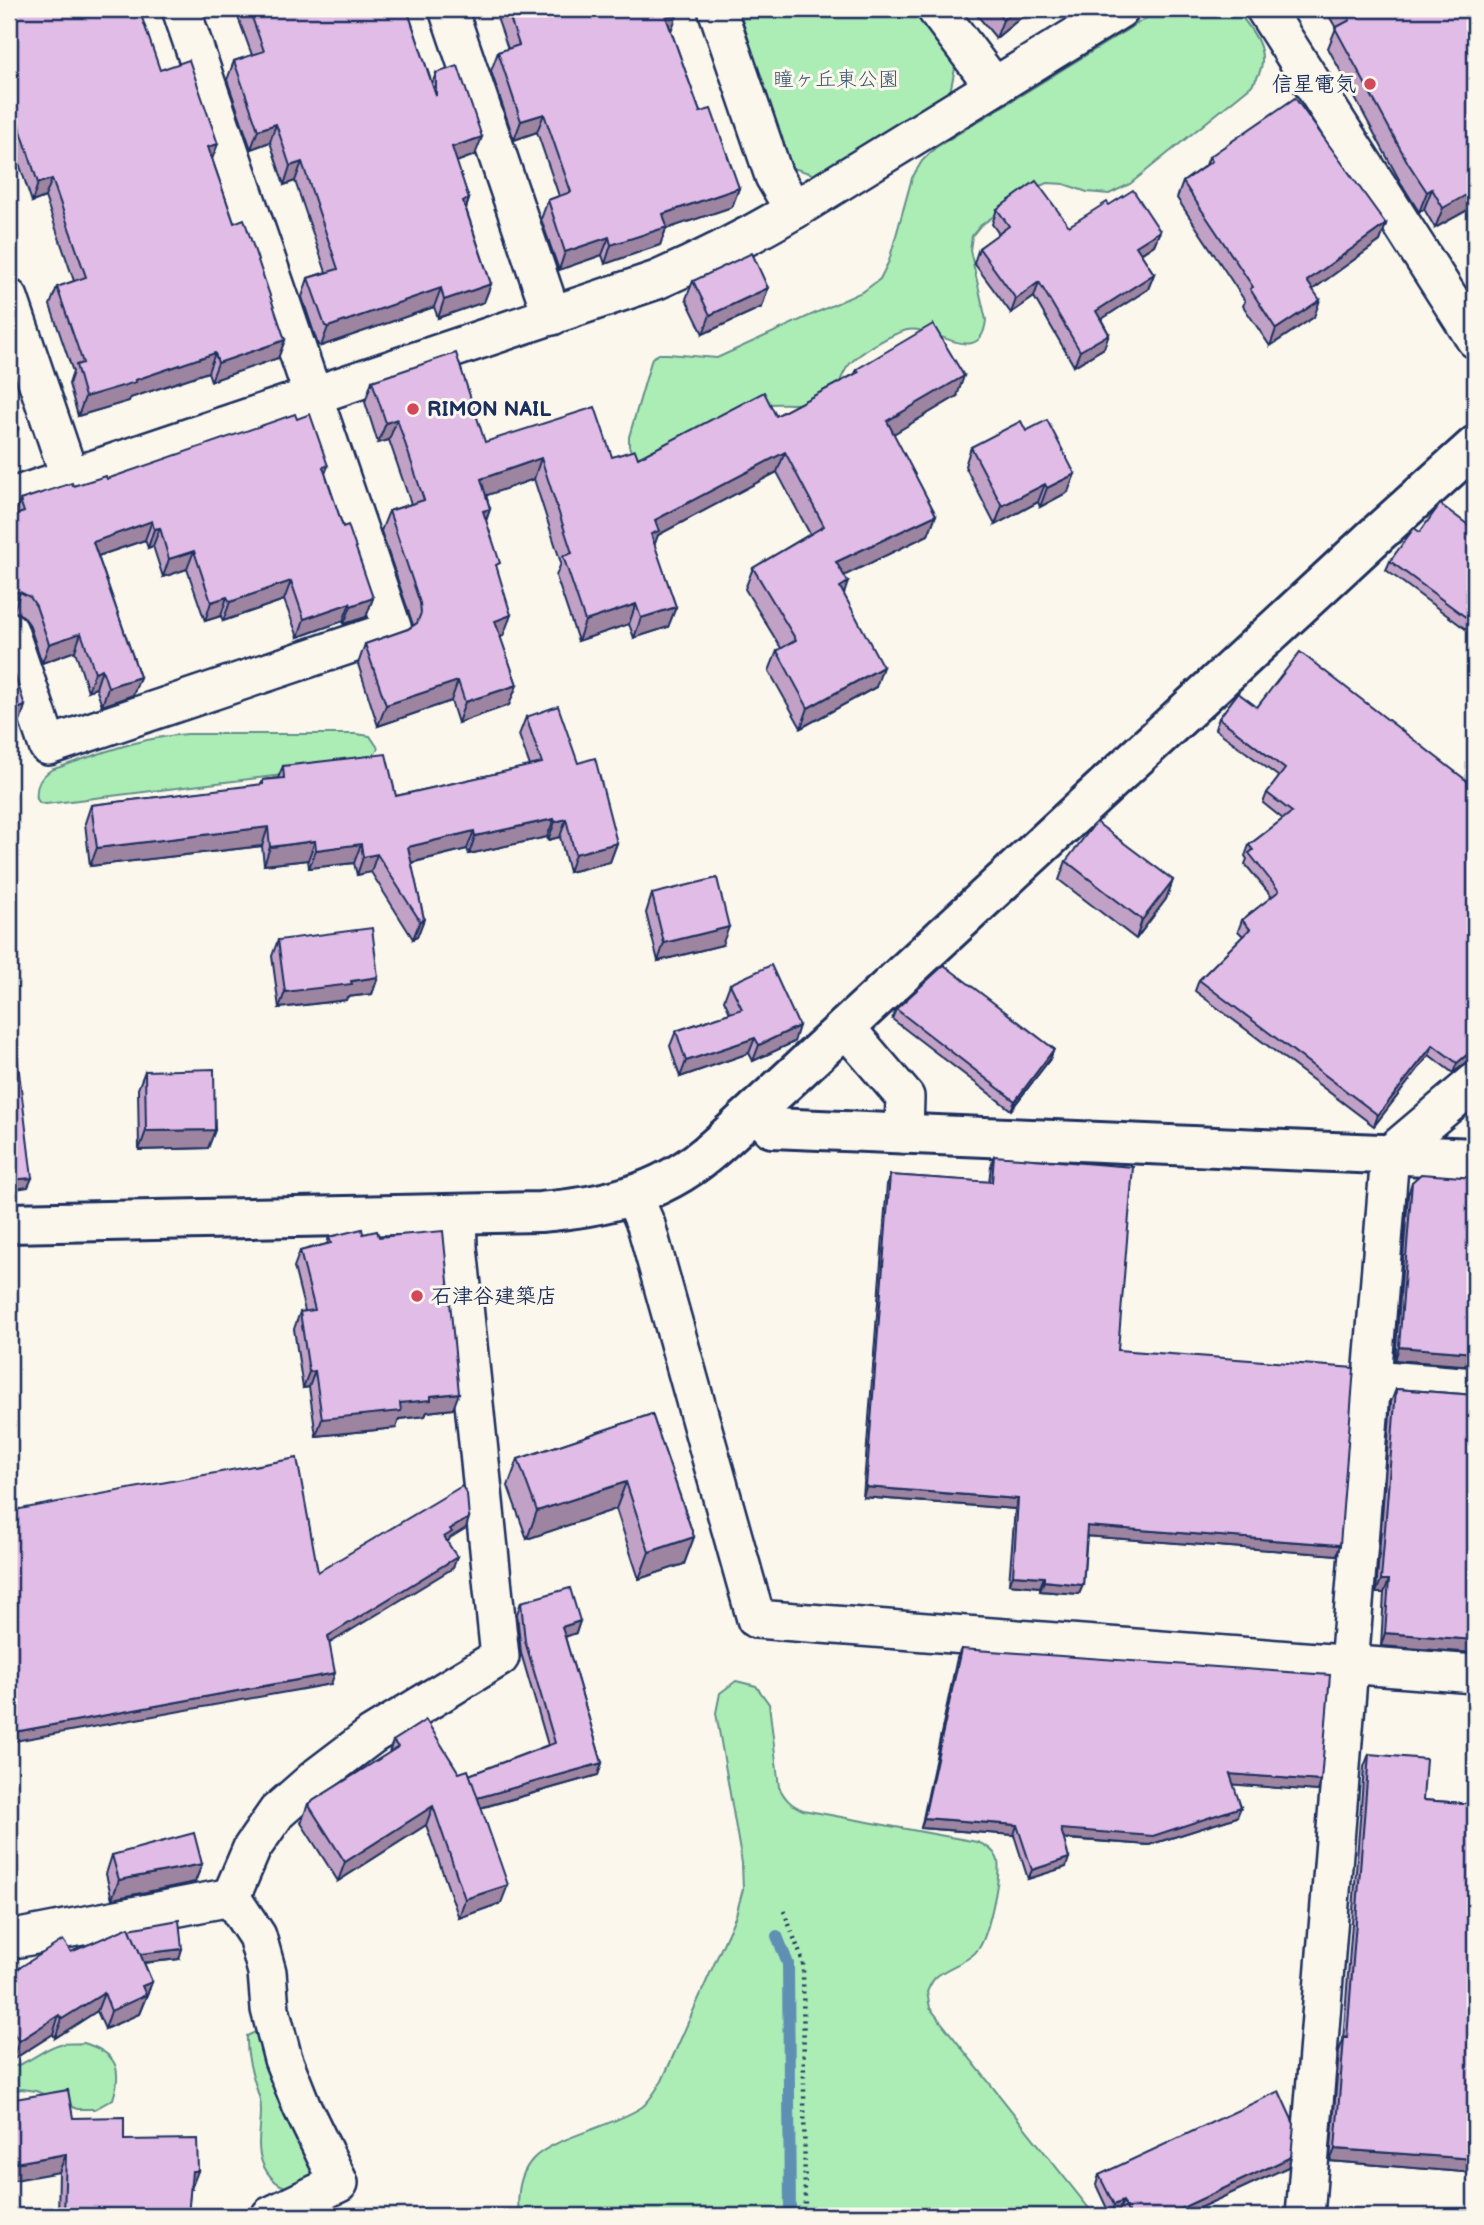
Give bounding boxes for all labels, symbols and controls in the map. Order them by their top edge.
park label: 瞳ヶ丘東公園 [773,67,899,92]
place label: 信星電気 [1272,72,1356,97]
marker: 信星電気 [1362,76,1378,92]
place label: RIMON NAIL [427,397,551,422]
marker: RIMON NAIL [405,401,421,417]
place label: 石津谷建築店 [431,1284,557,1309]
marker: 石津谷建築店 [409,1288,425,1304]

